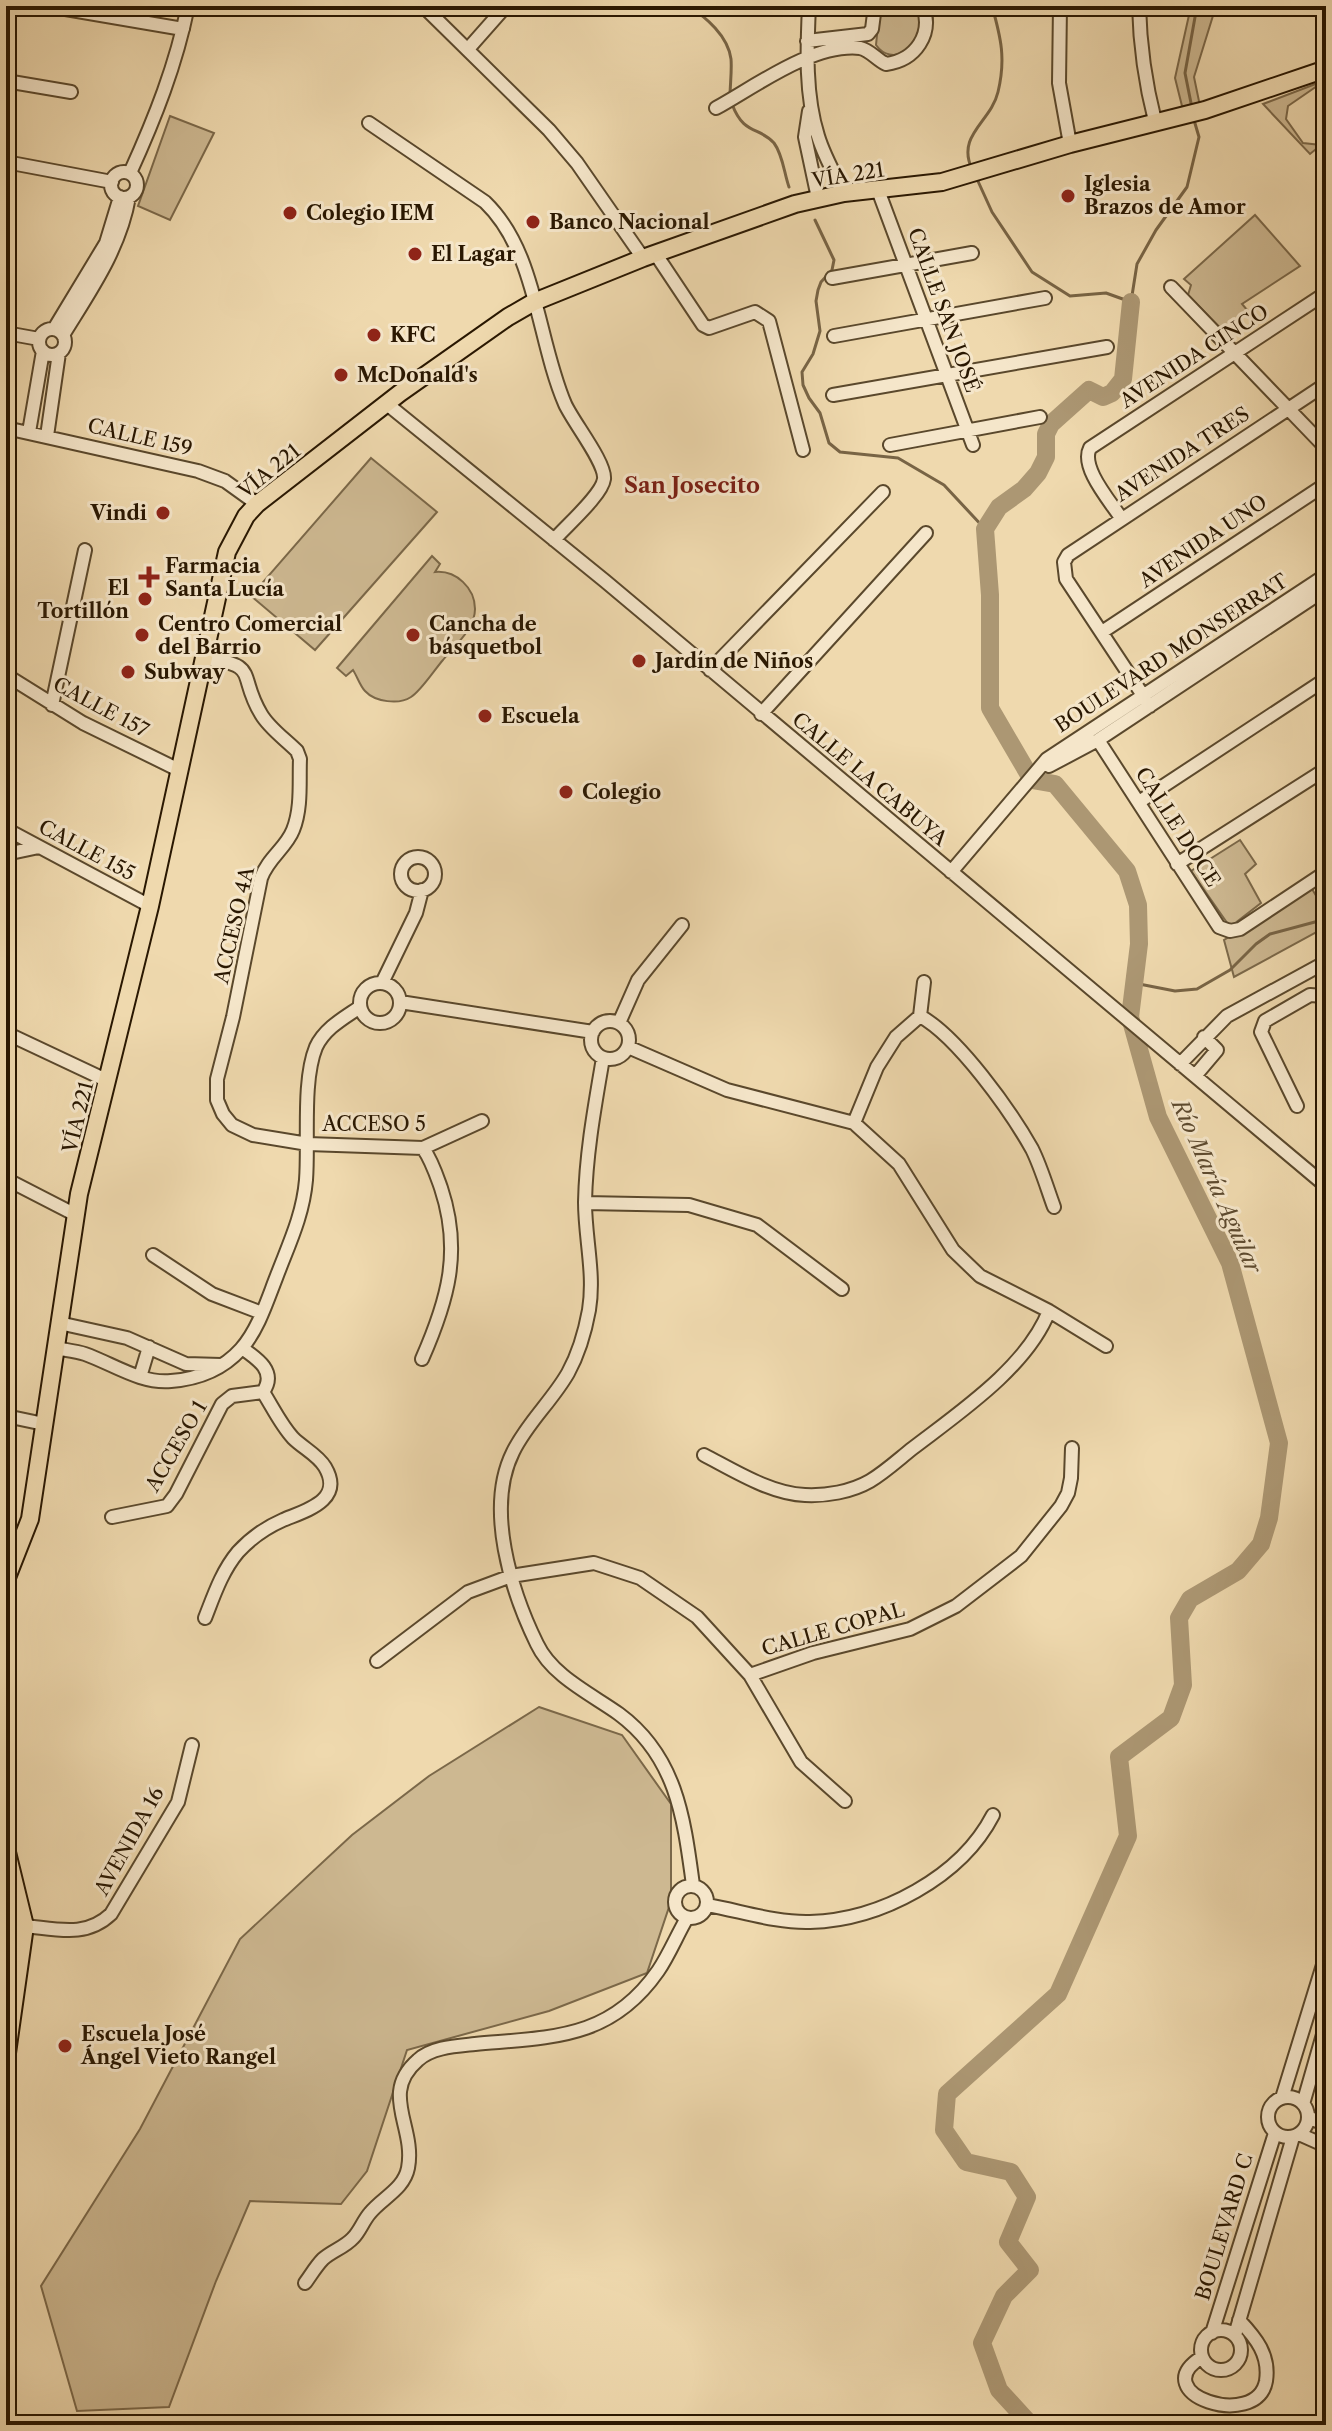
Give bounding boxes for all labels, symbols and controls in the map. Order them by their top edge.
street label: VÍA 221 [809,156,886,193]
place label: Iglesia Brazos de Amor [1084,172,1246,219]
marker: Iglesia Brazos de Amor [1059,187,1077,205]
place label: Colegio IEM [306,201,434,225]
marker: Colegio IEM [281,204,299,222]
place label: Banco Nacional [549,210,710,234]
marker: Banco Nacional [524,213,542,231]
street label: CALLE SAN JOSÉ [903,224,986,396]
place label: El Lagar [431,242,516,266]
marker: El Lagar [406,245,424,263]
street label: AVENIDA CINCO [1115,299,1273,413]
place label: KFC [390,323,436,347]
marker: KFC [365,326,383,344]
place label: McDonald's [357,363,478,387]
marker: McDonald's [332,366,350,384]
street label: AVENIDA TRES [1110,402,1254,507]
street label: CALLE 159 [85,413,195,461]
street label: VÍA 221 [232,438,305,504]
district label: San Josecito [624,472,760,499]
street label: AVENIDA UNO [1134,489,1271,593]
place label: Vindi [89,501,147,525]
marker: Vindi [154,504,172,522]
place label: Farmacia Santa Lucía [165,554,285,601]
marker: Farmacia Santa Lucía [140,568,158,586]
street label: BOULEVARD MONSERRAT [1050,569,1292,737]
place label: El Tortillón [37,576,129,623]
marker: El Tortillón [136,590,154,608]
place label: Centro Comercial del Barrio [158,612,342,659]
place label: Cancha de básquetbol [428,612,542,659]
marker: Centro Comercial del Barrio [133,626,151,644]
marker: Cancha de básquetbol [404,626,422,644]
place label: Jardín de Niños [651,649,813,673]
marker: Jardín de Niños [630,652,648,670]
place label: Subway [144,660,226,684]
marker: Subway [119,663,137,681]
street label: CALLE 157 [49,672,153,742]
place label: Escuela [501,704,580,728]
marker: Escuela [476,707,494,725]
street label: CALLE LA CABUYA [788,707,953,852]
street label: CALLE DOCE [1130,763,1226,891]
place label: Colegio [582,780,661,804]
marker: Colegio [557,783,575,801]
street label: CALLE 155 [35,815,139,885]
street label: ACCESO 4A [209,863,259,987]
street label: VÍA 221 [56,1078,99,1156]
water label: Río María Aguilar [1165,1093,1268,1279]
street label: ACCESO 5 [321,1112,426,1136]
street label: ACCESO 1 [140,1396,212,1497]
street label: CALLE COPAL [759,1597,907,1661]
street label: AVENIDA 16 [89,1782,169,1900]
place label: Escuela José Ángel Vieto Rangel [80,2022,276,2069]
marker: Escuela José Ángel Vieto Rangel [56,2037,74,2055]
street label: BOULEVARD C [1190,2151,1258,2303]

